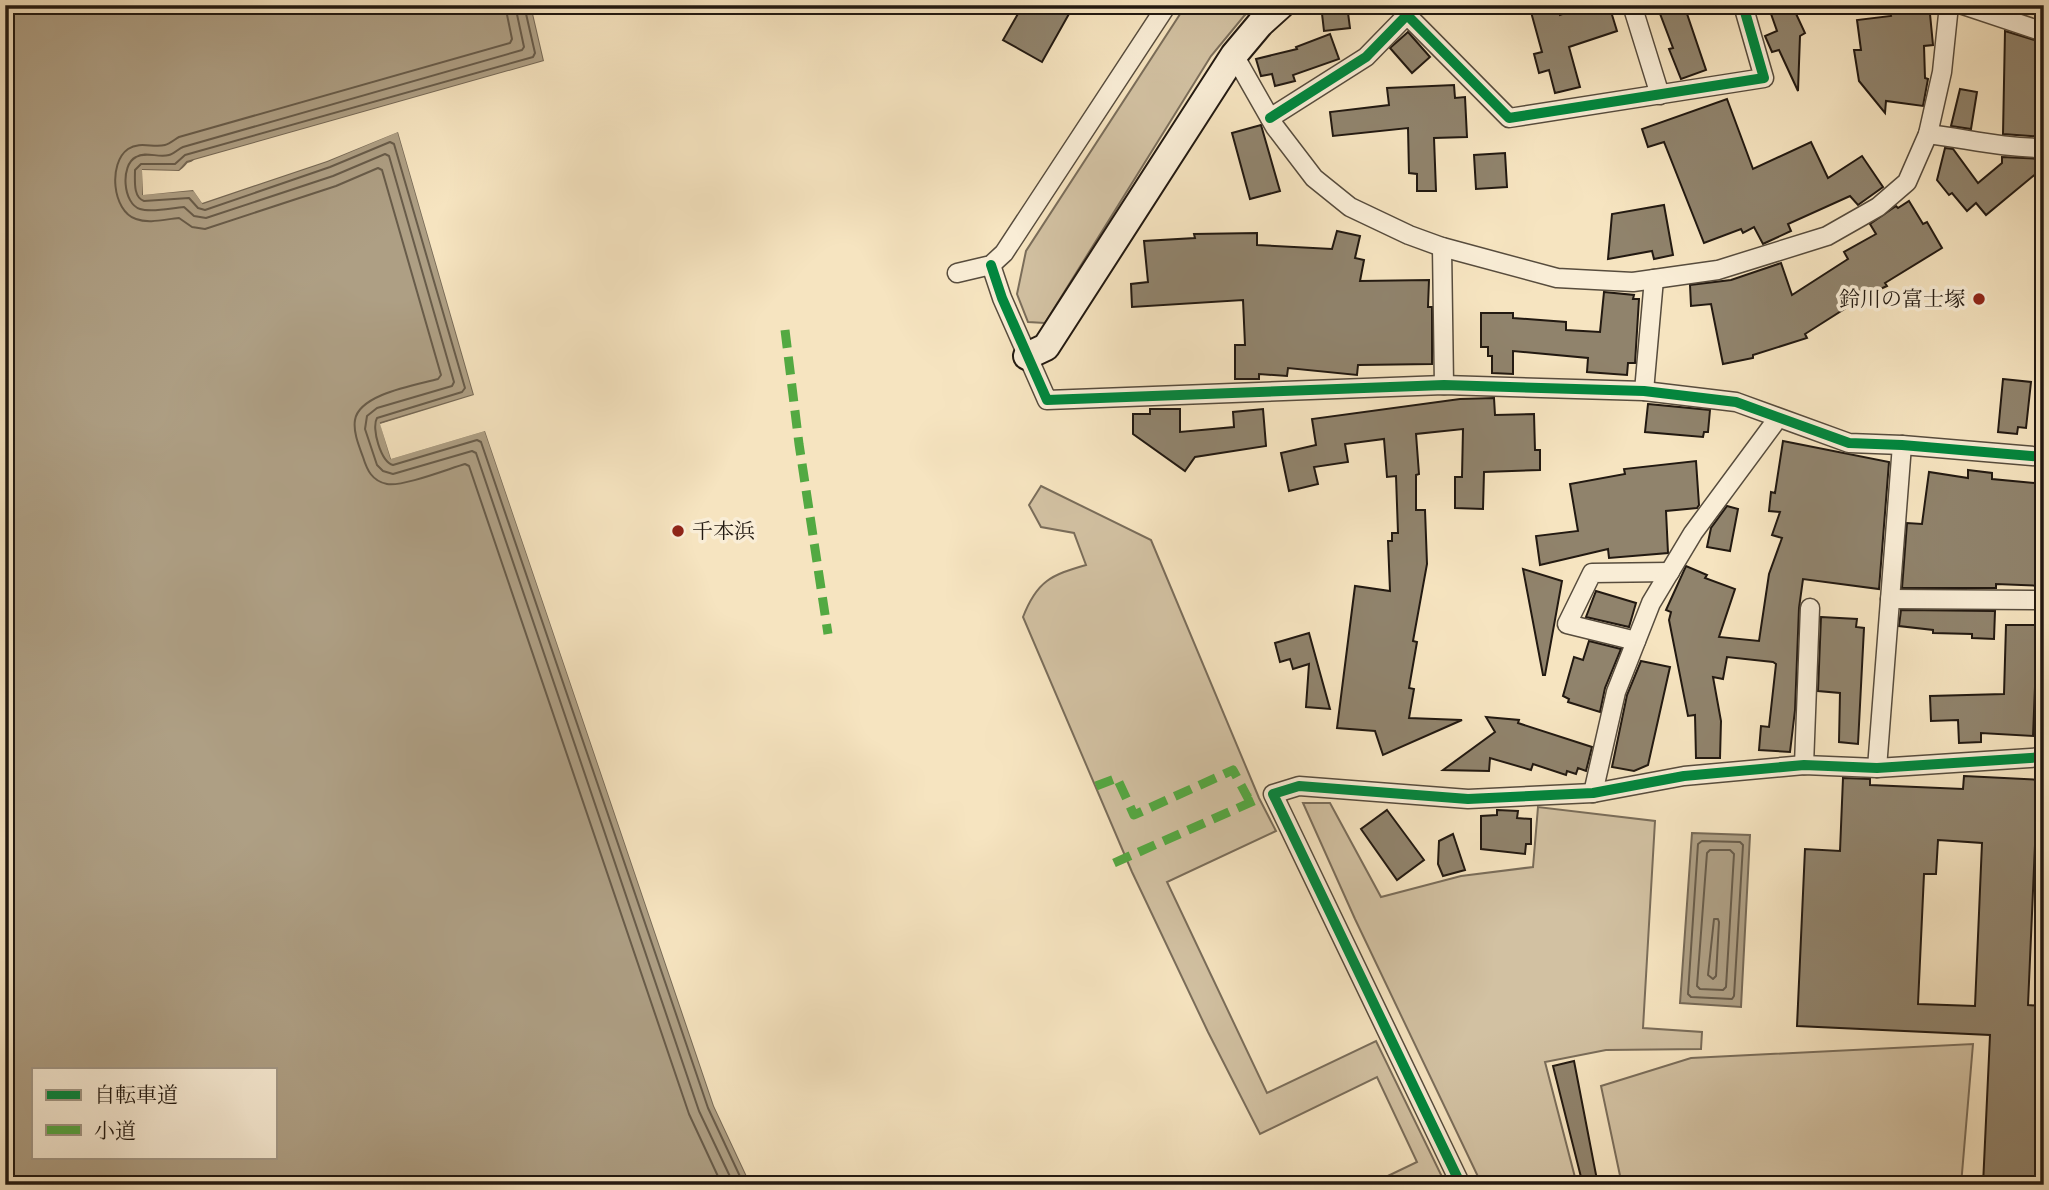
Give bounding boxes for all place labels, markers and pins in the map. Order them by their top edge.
place label: 鈴川の富士塚 [1839,285,1965,314]
marker: 鈴川の富士塚 [1971,291,1987,307]
place label: 千本浜 [692,517,755,546]
marker: 千本浜 [670,523,686,539]

